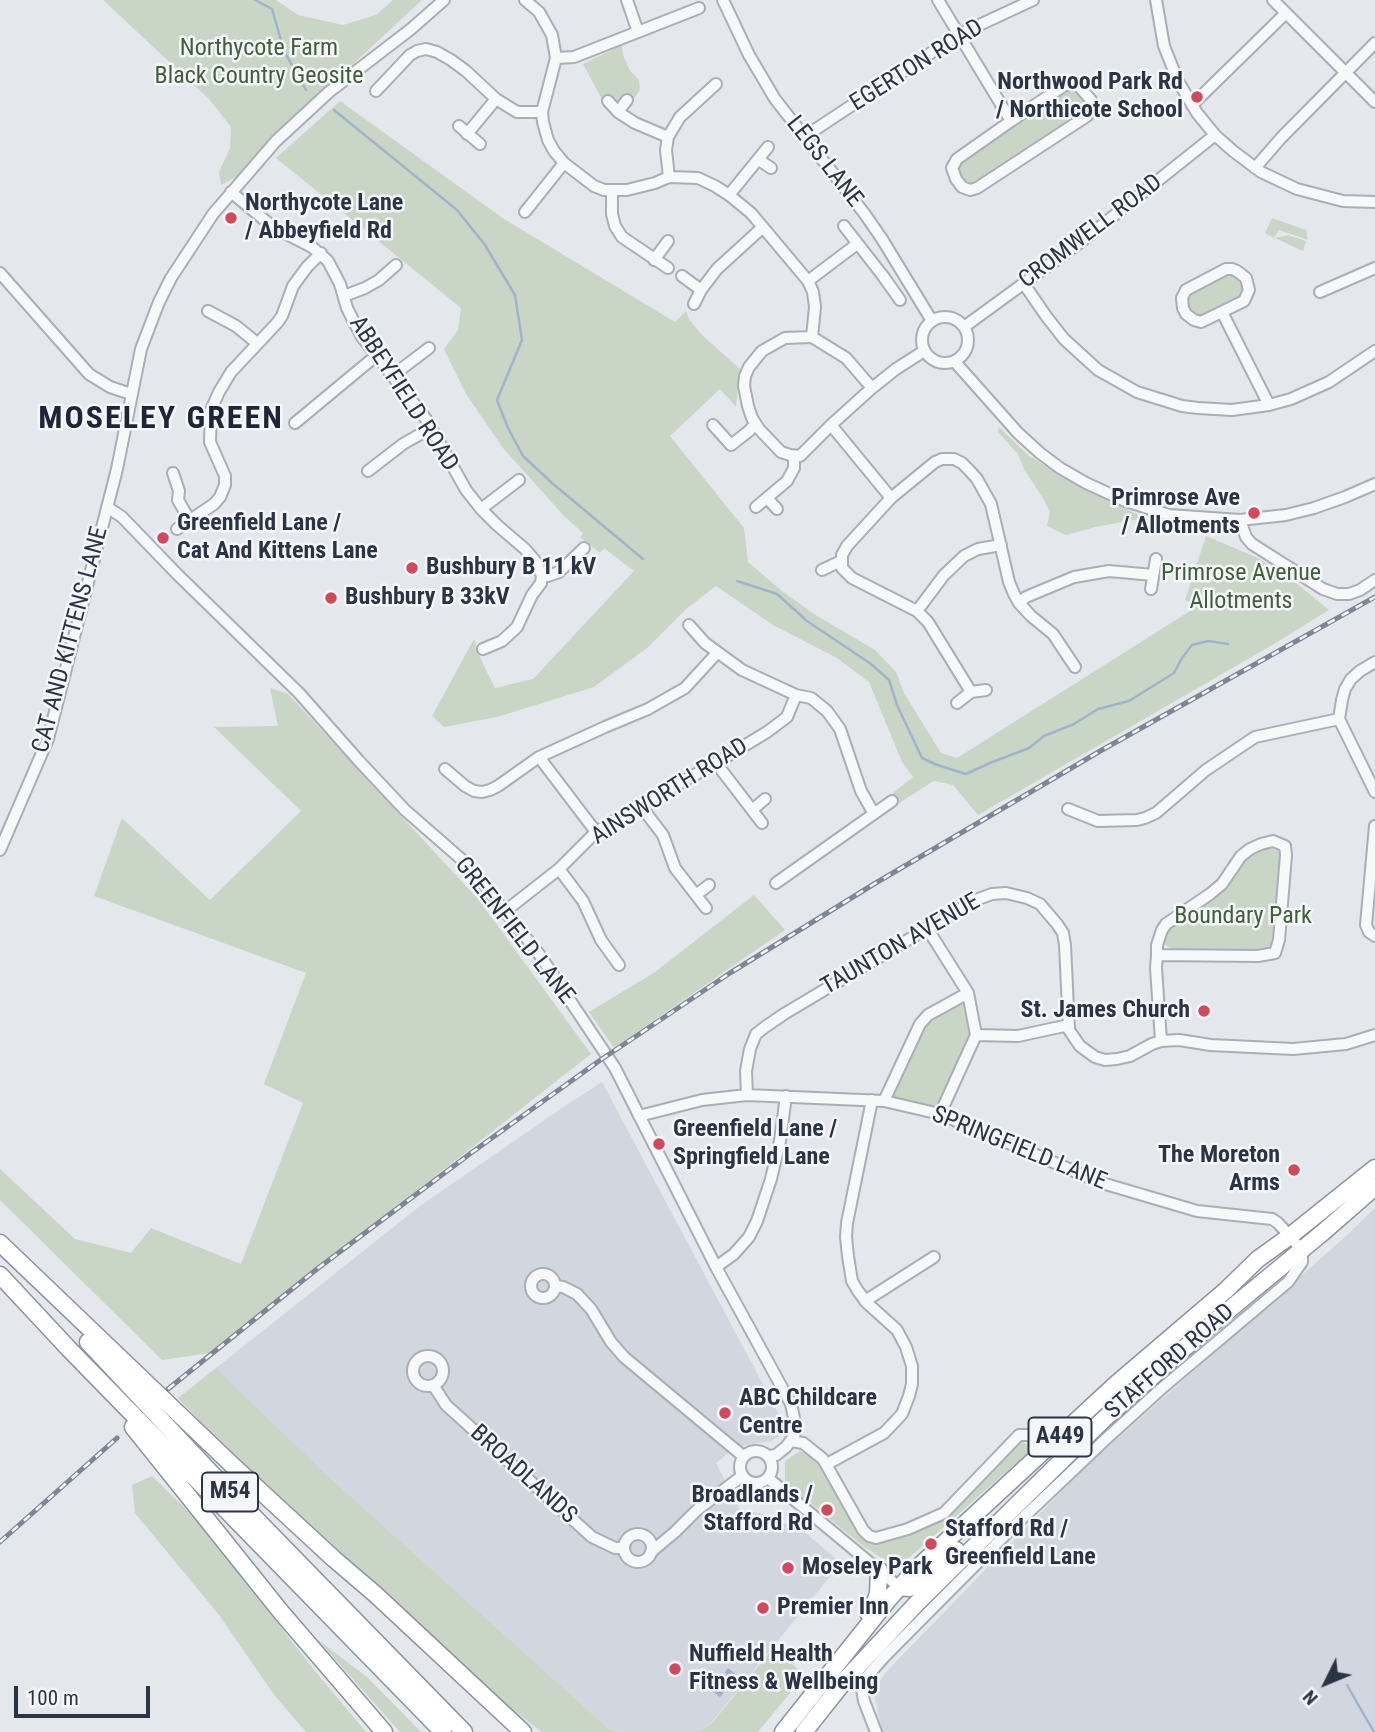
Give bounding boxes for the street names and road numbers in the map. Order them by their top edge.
street label: EGERTON ROAD [845,14,989,118]
street label: LEGS LANE [779,111,869,213]
street label: CROMWELL ROAD [1014,169,1168,295]
street label: ABBEYFIELD ROAD [342,311,464,477]
street label: CAT AND KITTENS LANE [27,524,115,756]
street label: AINSWORTH ROAD [586,732,754,852]
street label: GREENFIELD LANE [448,852,580,1010]
street label: TAUNTON AVENUE [816,888,986,1002]
street label: SPRINGFIELD LANE [927,1101,1111,1197]
street label: STAFFORD ROAD [1100,1298,1240,1426]
road number: A449 [1028,1418,1092,1456]
street label: BROADLANDS [464,1419,582,1531]
road number: M54 [202,1472,258,1512]

